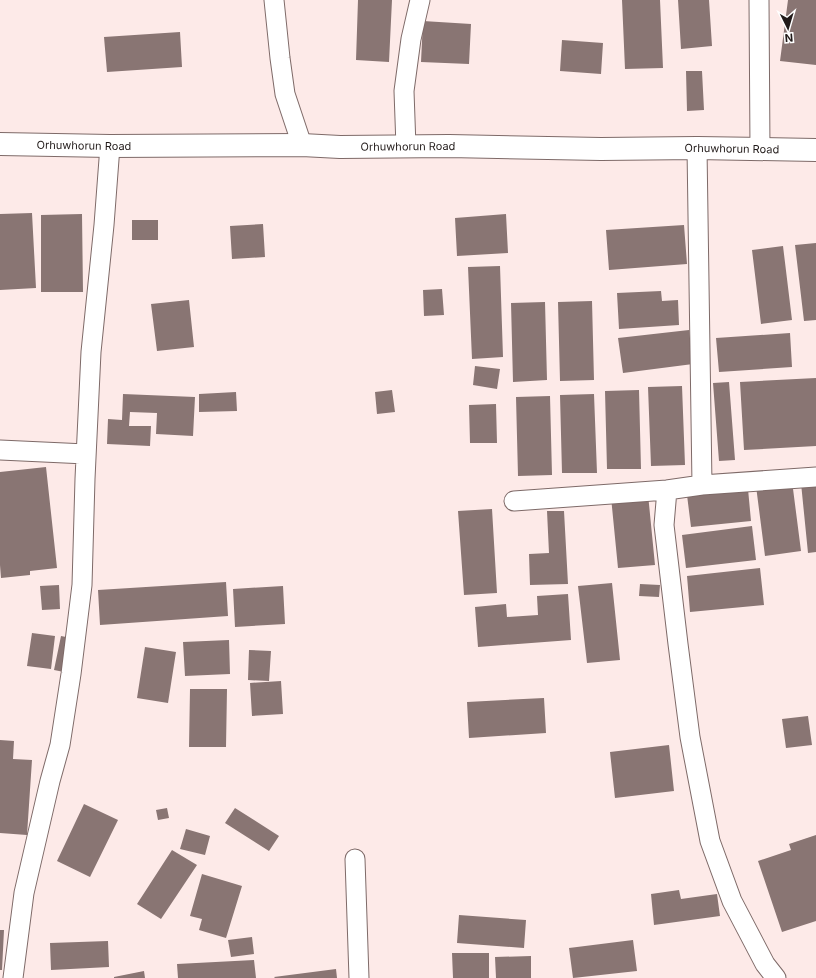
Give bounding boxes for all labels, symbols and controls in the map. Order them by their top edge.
north arrow [768,8,808,48]
text: N [784,31,794,45]
street label: Orhuwhorun Road [36,138,131,153]
street label: Orhuwhorun Road [360,139,455,154]
street label: Orhuwhorun Road [684,141,779,156]

